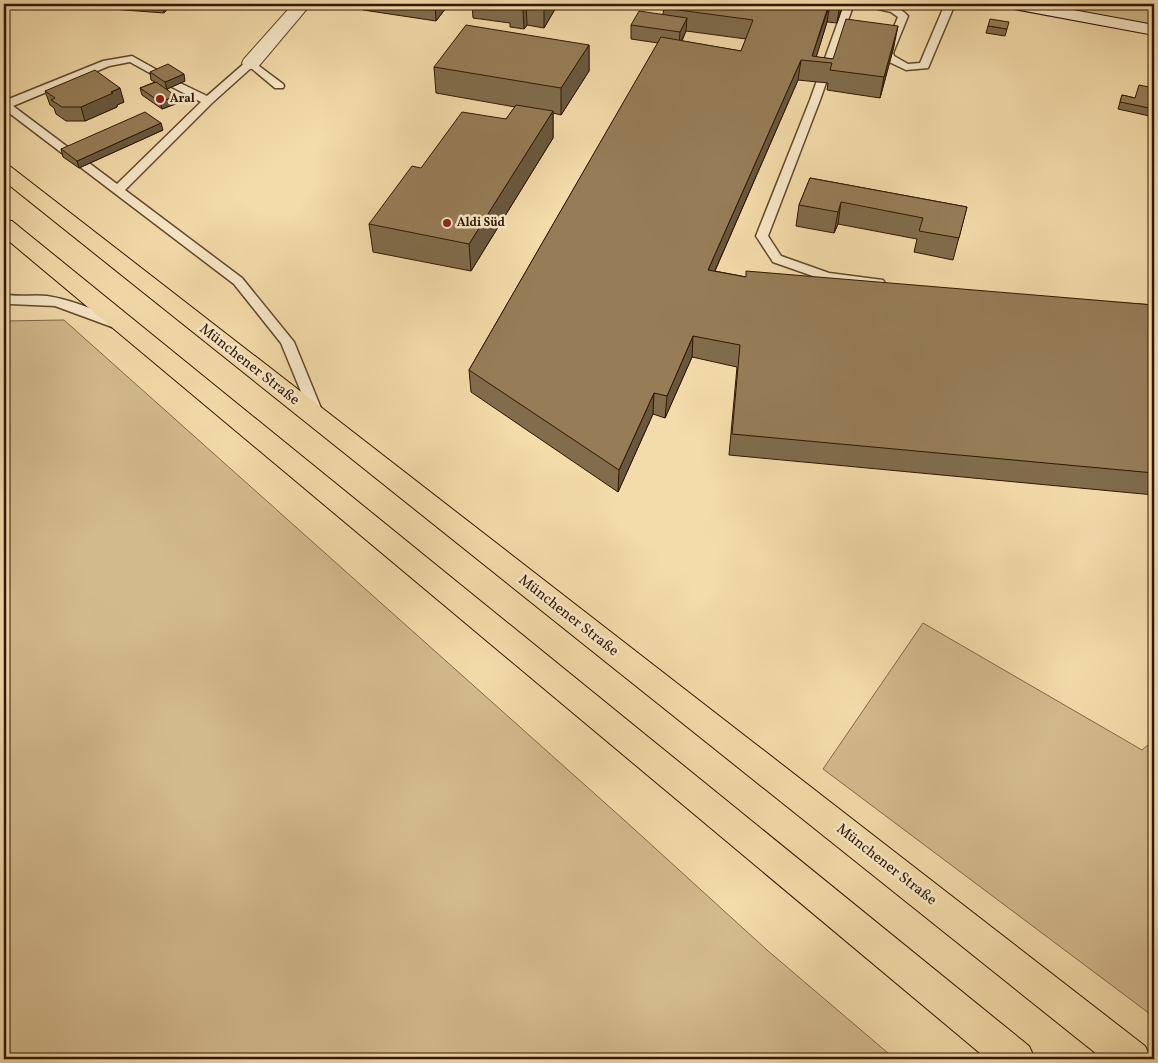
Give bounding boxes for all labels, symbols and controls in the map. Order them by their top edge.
place label: Aral [170,91,195,107]
marker: Aral [154,93,166,105]
place label: Aldi Süd [457,215,506,231]
marker: Aldi Süd [441,217,453,229]
street label: Münchener Straße [194,319,304,411]
street label: Münchener Straße [513,570,623,662]
street label: Münchener Straße [831,819,941,911]

